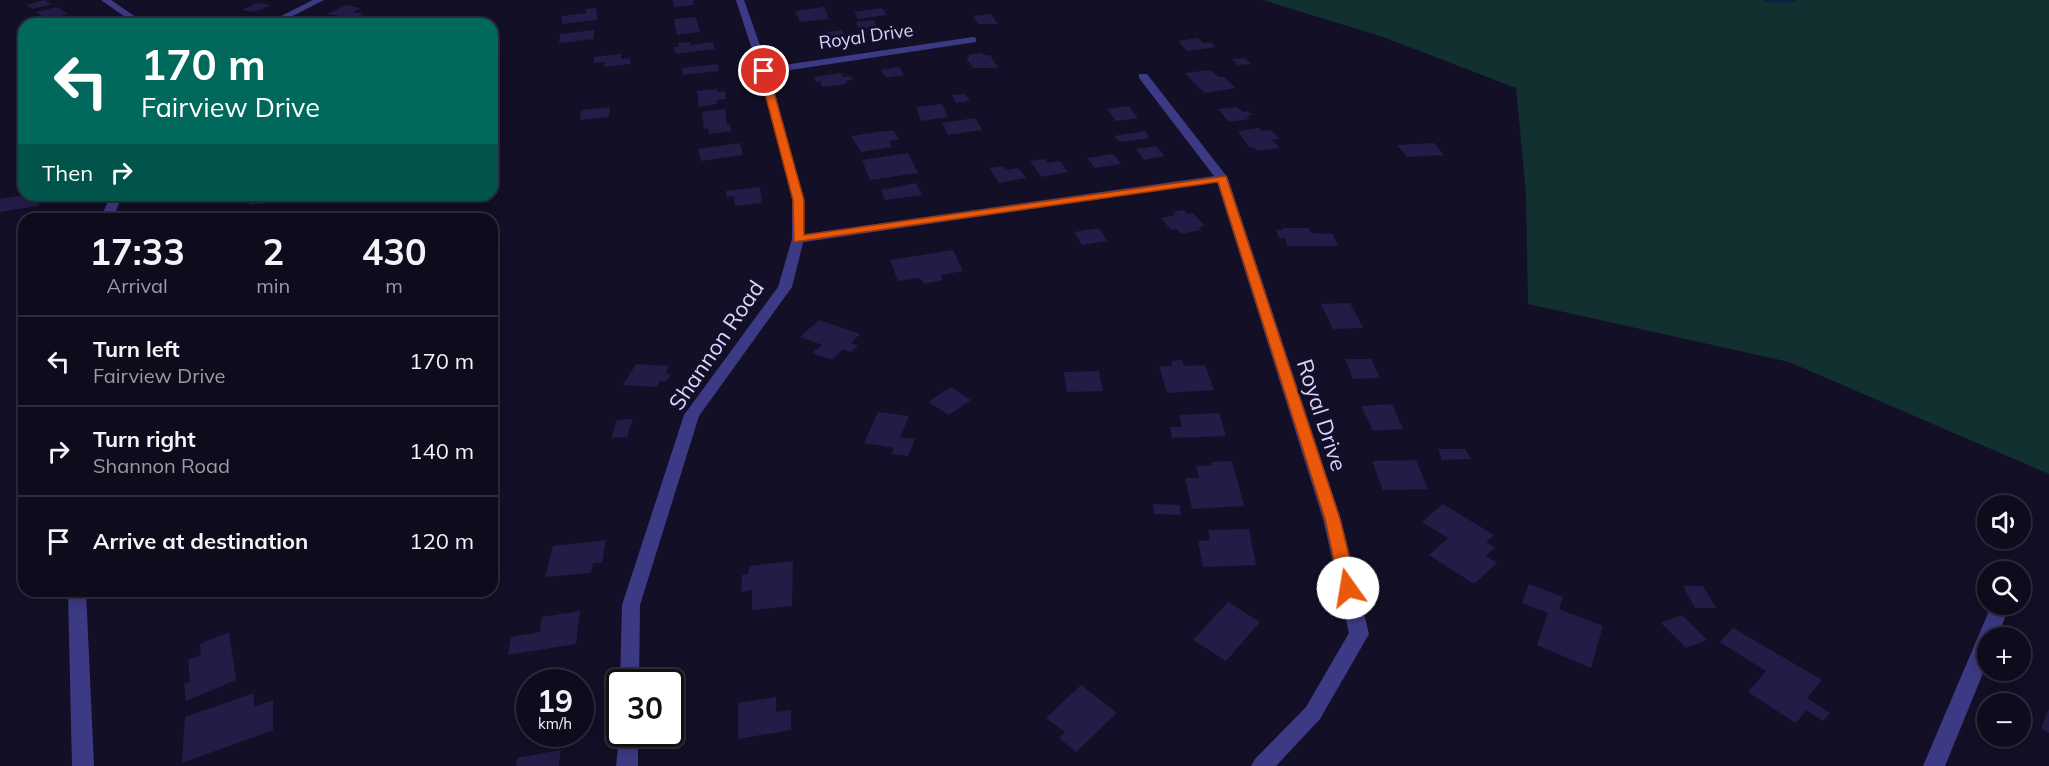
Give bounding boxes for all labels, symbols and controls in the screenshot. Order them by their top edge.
street label: Royal Drive [817,18,915,54]
text: 170 m [141,38,266,91]
icon: left [42,42,120,120]
pin [738,45,789,96]
icon: arrive [747,54,780,87]
text: Fairview Drive [141,90,320,124]
icon: right [105,156,138,189]
text: Then [42,159,93,187]
text: 17:33 [89,229,185,274]
text: 2 [262,229,284,274]
text: 430 [362,229,427,274]
text: Arrival [107,273,168,298]
text: min [256,273,290,298]
text: m [385,273,403,298]
street label: Shannon Road [662,275,770,415]
text: Turn left [93,335,180,363]
icon: left [42,345,75,378]
text: 170 m [409,347,474,375]
street label: Royal Drive [1291,355,1353,475]
text: Fairview Drive [93,363,226,388]
text: Turn right [93,425,196,453]
icon: right [42,435,75,468]
text: 140 m [409,437,474,465]
text: Shannon Road [93,453,230,478]
map controls [1977,495,2031,747]
button: sound [1977,495,2031,549]
icon: arrive [42,525,75,558]
text: Arrive at destination [93,527,308,555]
text: 120 m [409,527,474,555]
position arrow [1316,556,1380,620]
button: search [1977,561,2031,615]
button: + [1977,627,2031,681]
speed limit sign: 30 [606,669,684,747]
text: 19 [537,682,573,720]
button: − [1977,693,2031,747]
text: km/h [538,714,572,733]

